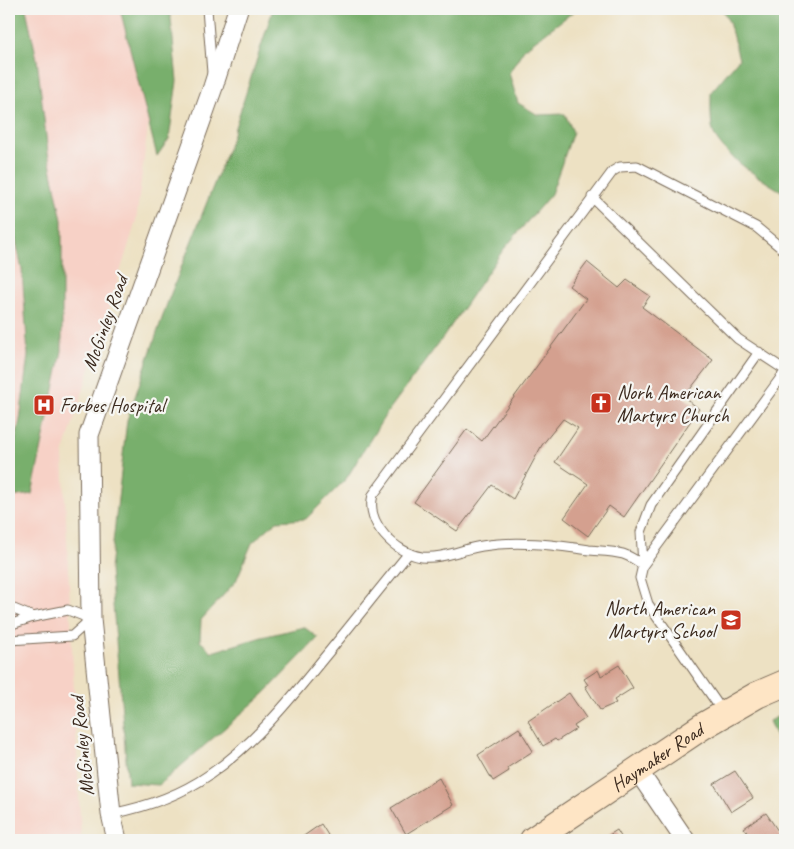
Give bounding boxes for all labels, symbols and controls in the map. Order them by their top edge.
street label: McGinley Road [76,269,135,374]
place label: Norh American Martyrs Church [617,380,730,428]
church icon: Norh American Martyrs Church [589,391,613,415]
hospital icon: Forbes Hospital [32,393,56,417]
place label: Forbes Hospital [60,393,168,418]
place label: North American Martyrs School [605,596,719,644]
school or university icon: North American Martyrs School [719,608,743,632]
street label: McGinley Road [64,692,100,797]
street label: Haymaker Road [606,715,710,797]

